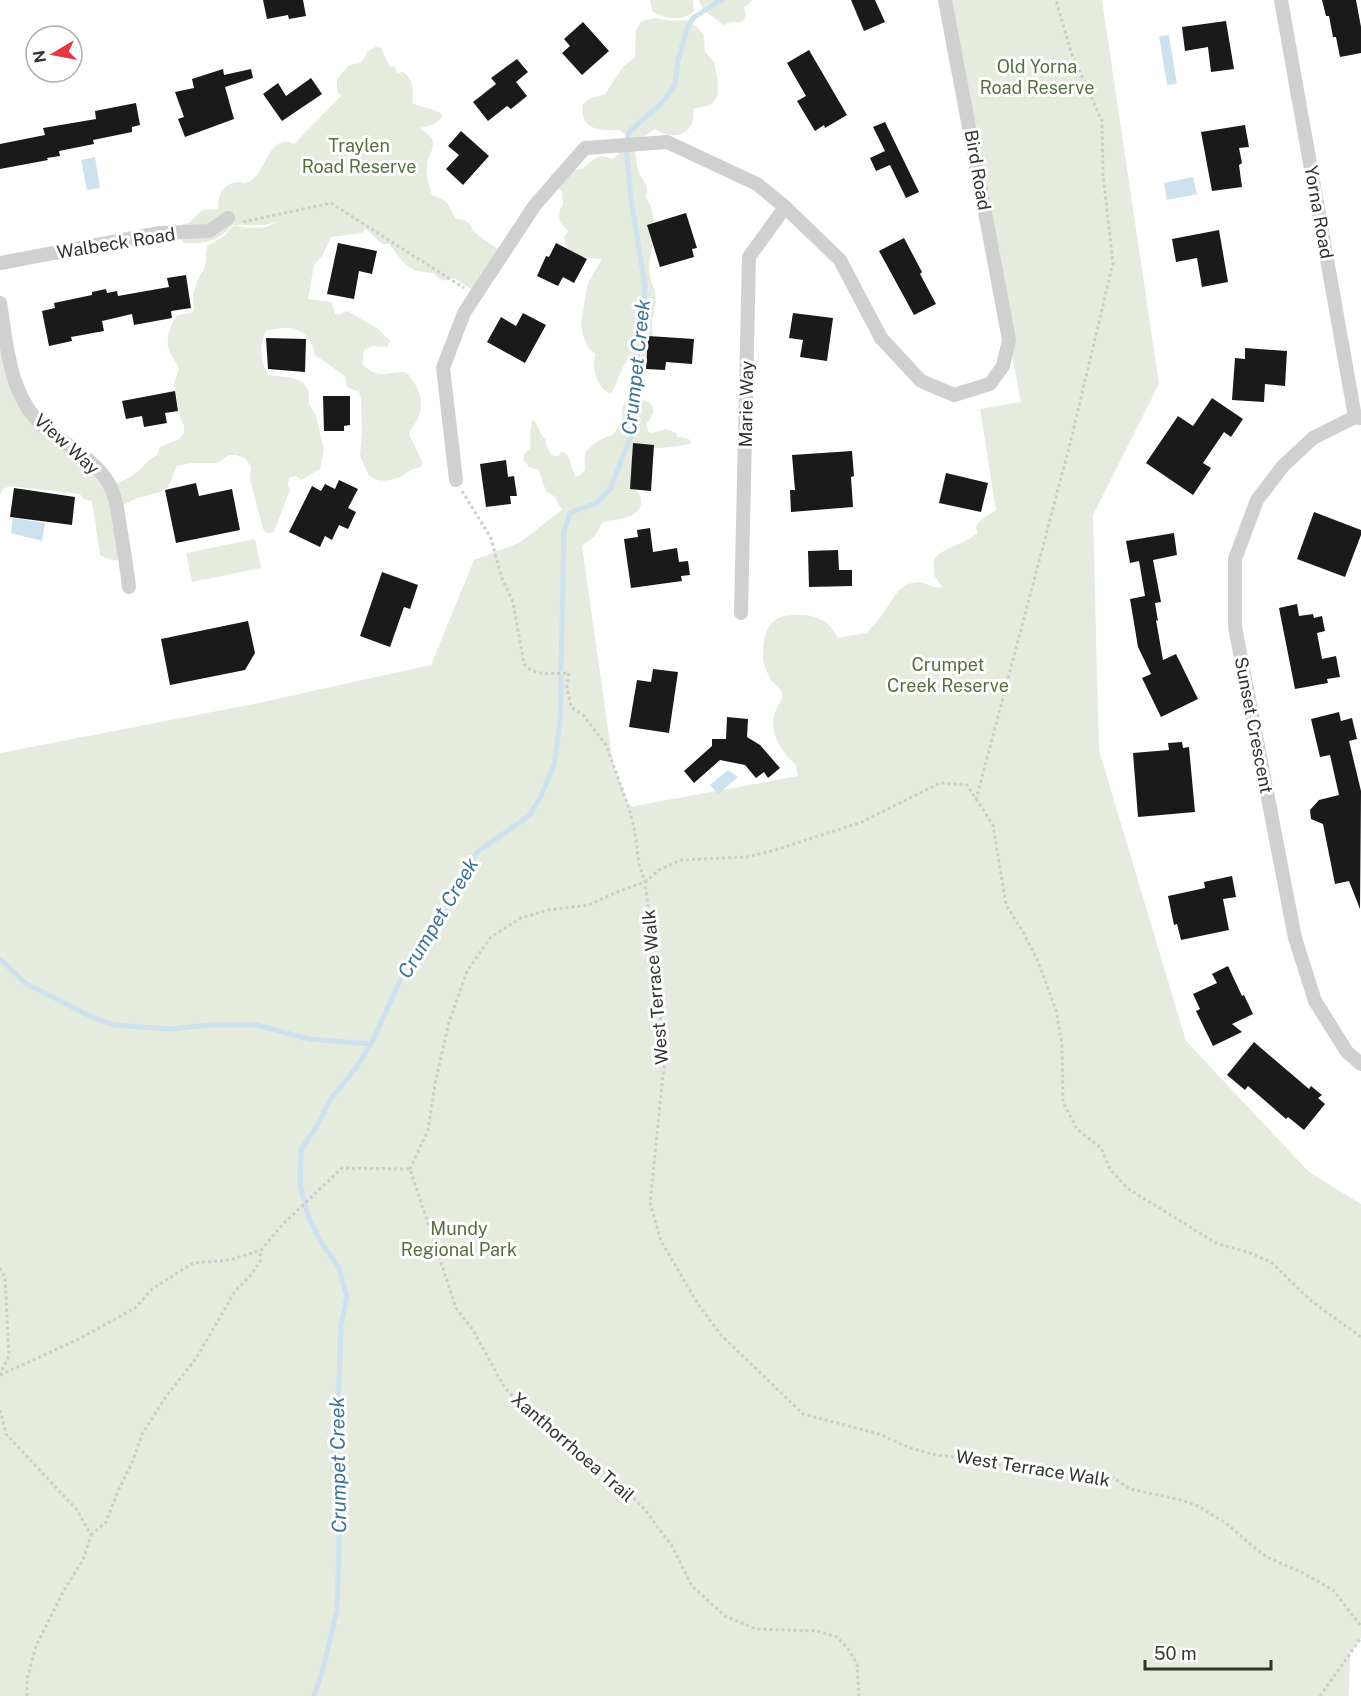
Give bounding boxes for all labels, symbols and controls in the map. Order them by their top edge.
north arrow [24,24,84,84]
text: N [29,49,50,64]
park label: Old Yorna Road Reserve [980,56,1094,98]
street label: Bird Road [961,128,995,212]
park label: Traylen Road Reserve [302,135,416,177]
street label: Yorna Road [1300,164,1338,260]
street label: Walbeck Road [55,223,177,263]
water label: Crumpet Creek [617,298,655,436]
street label: Marie Way [735,360,757,448]
street label: View Way [30,409,104,479]
park label: Crumpet Creek Reserve [887,654,1009,696]
street label: Sunset Crescent [1230,655,1278,795]
water label: Crumpet Creek [393,853,484,983]
street label: West Terrace Walk [638,909,672,1065]
park label: Mundy Regional Park [401,1218,517,1260]
street label: Xanthorrhoea Trail [507,1388,639,1506]
water label: Crumpet Creek [325,1396,351,1533]
street label: West Terrace Walk [954,1445,1112,1491]
scale bar [1145,1633,1271,1671]
text: 50 m [1154,1643,1197,1664]

